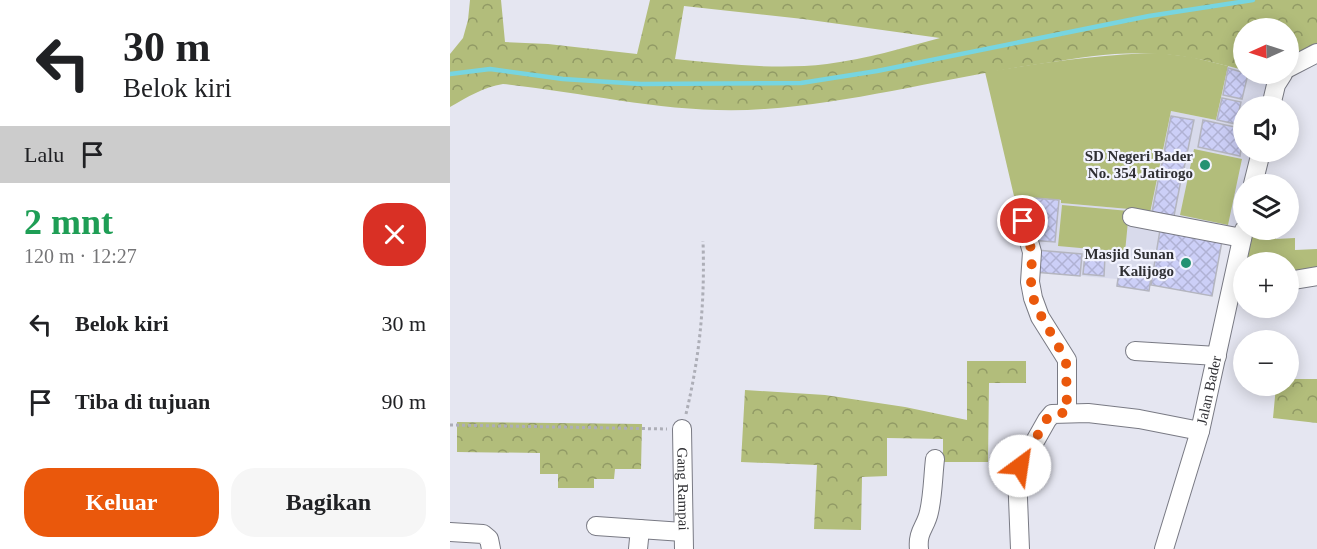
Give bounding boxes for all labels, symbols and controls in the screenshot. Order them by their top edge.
north arrow [1233,18,1299,84]
map controls [1233,18,1299,396]
icon: left [24,24,102,102]
text: 30 m [123,24,211,70]
text: Belok kiri [123,73,232,103]
button: sound [1233,96,1299,162]
icon: arrive [76,138,109,171]
text: Lalu [24,142,64,167]
place label: SD Negeri Bader No. 354 Jatirogo [1085,148,1193,181]
marker: SD Negeri Bader No. 354 Jatirogo [1198,158,1212,172]
button: layers [1233,174,1299,240]
pin [997,195,1048,246]
text: 2 mnt [24,202,113,242]
button: close [363,203,426,266]
icon: arrive [1006,204,1039,237]
text: 120 m · 12:27 [24,245,137,267]
place label: Masjid Sunan Kalijogo [1084,246,1175,279]
button: + [1233,252,1299,318]
marker: Masjid Sunan Kalijogo [1179,256,1193,270]
icon: left [24,308,57,341]
text: Belok kiri [75,311,169,336]
text: 30 m [381,311,426,336]
button: − [1233,330,1299,396]
street label: Jalan Bader [1194,354,1224,426]
icon: arrive [24,386,57,419]
text: Tiba di tujuan [75,389,210,414]
text: 90 m [381,389,426,414]
position arrow [988,434,1052,498]
street label: Gang Rampai [674,447,692,531]
button: Keluar [24,468,219,537]
button: Bagikan [231,468,426,537]

